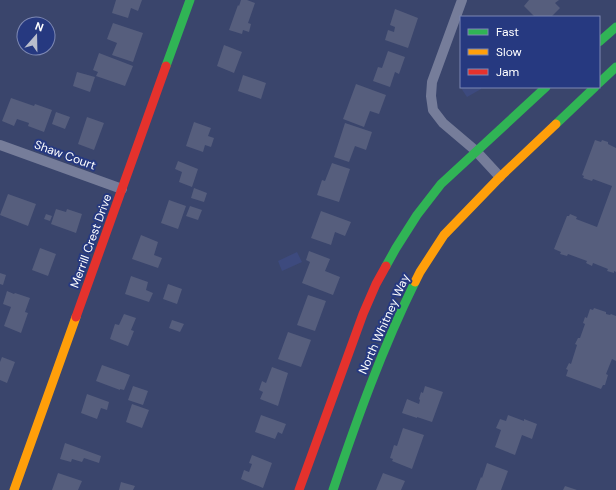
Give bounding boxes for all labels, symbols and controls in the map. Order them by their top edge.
north arrow [16,16,56,56]
legend [460,16,600,88]
text: N [33,19,46,35]
text: Fast [496,24,519,40]
text: Slow [496,44,522,60]
text: Jam [496,64,519,80]
street label: Shaw Court [32,136,98,174]
street label: Merrill Crest Drive [67,192,115,290]
street label: North Whitney Way [355,271,413,377]

